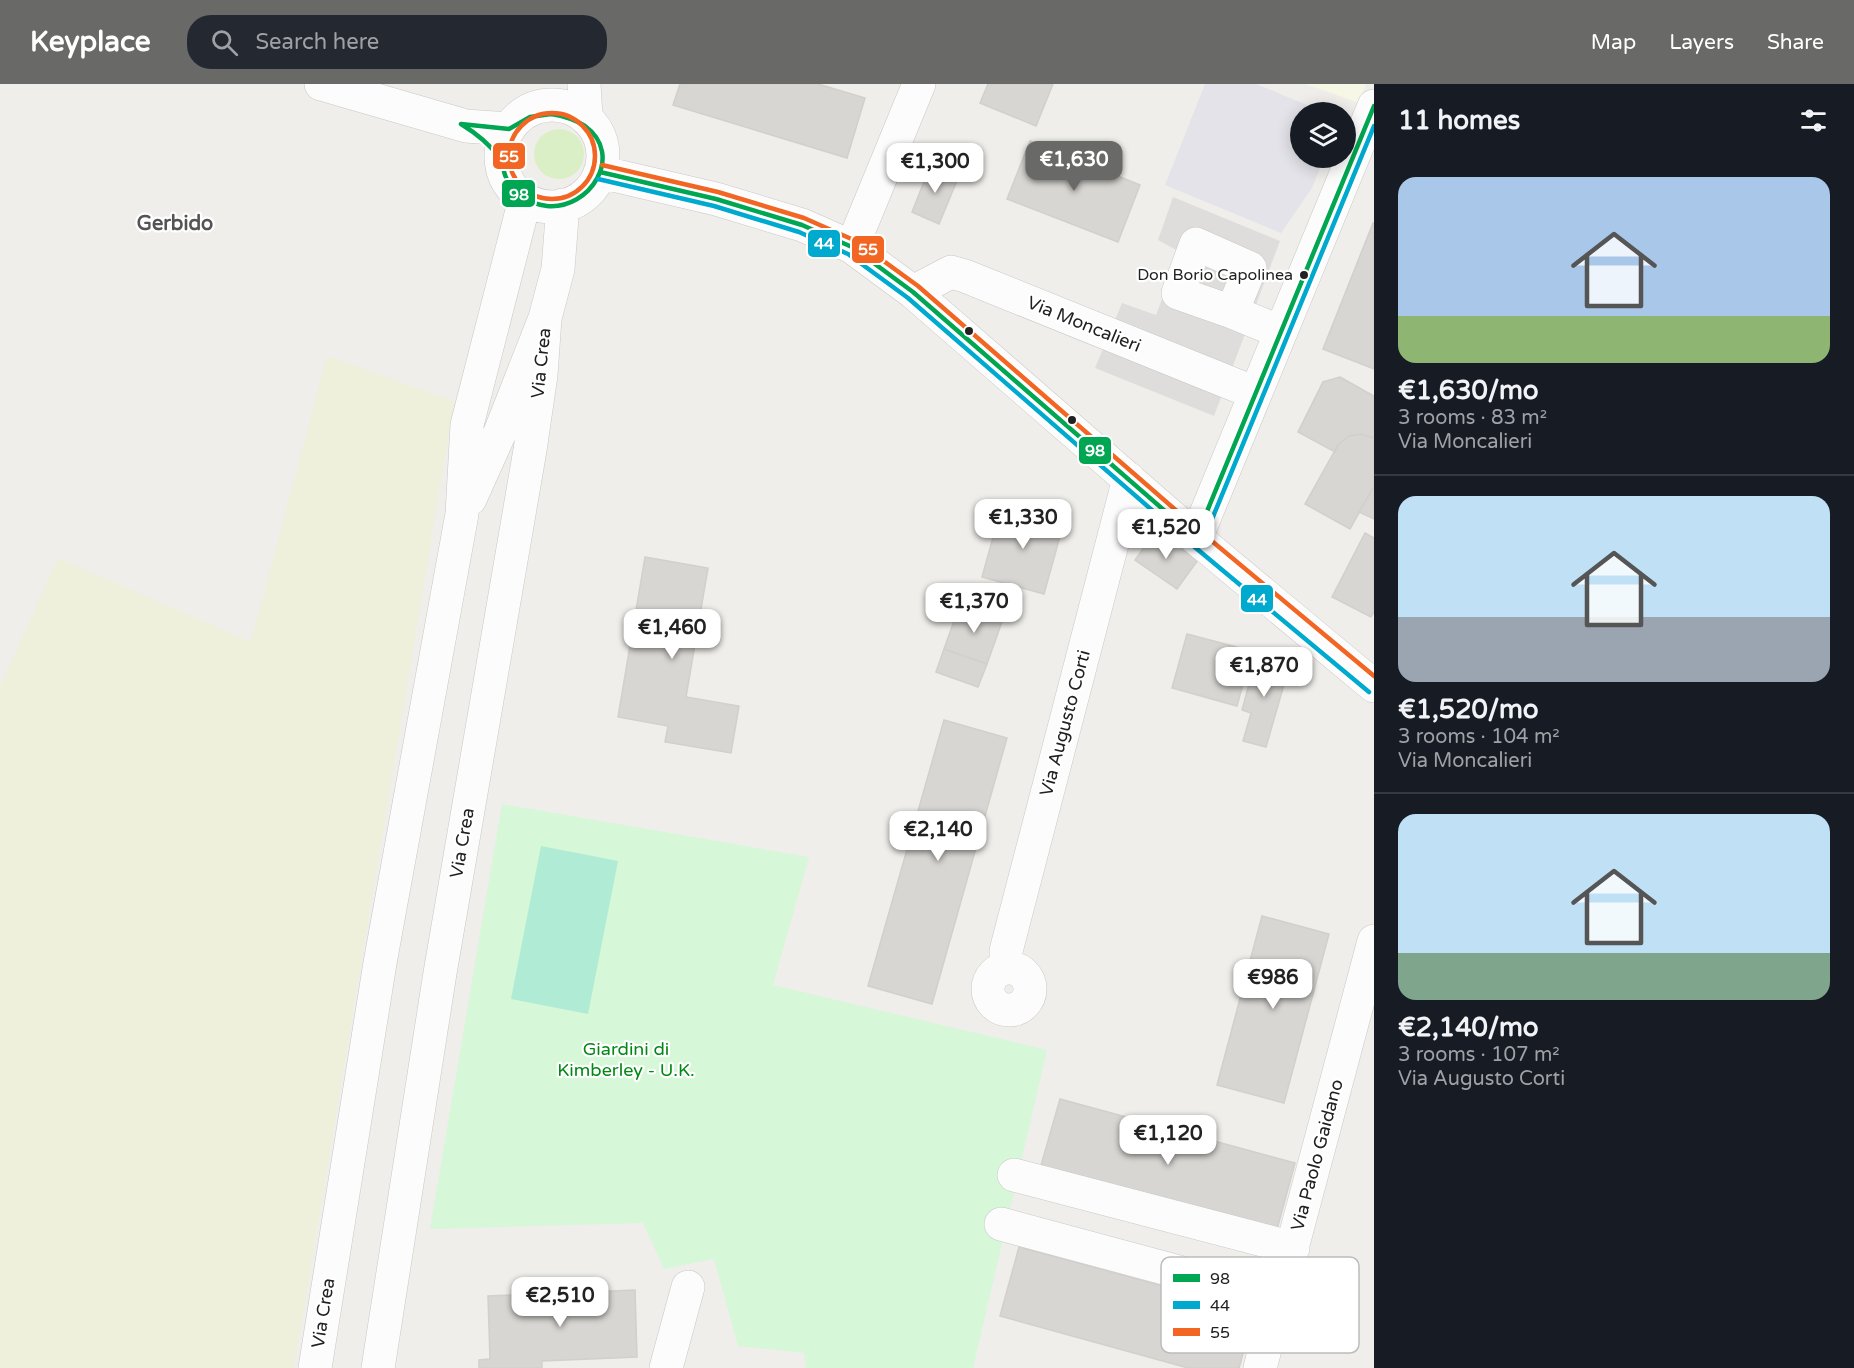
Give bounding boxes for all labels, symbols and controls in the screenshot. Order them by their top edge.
search box [187,15,607,69]
text: Keyplace [30,25,151,59]
icon: search [208,26,241,59]
text: Search here [256,29,379,55]
text: Map [1591,30,1636,55]
text: Layers [1669,30,1734,55]
text: Share [1767,30,1824,55]
map controls [1290,102,1356,168]
button: layers [1290,102,1356,168]
icon: filters [1797,104,1830,137]
text: 11 homes [1398,105,1520,136]
pin: €1,630 [1025,141,1123,192]
line badge: 55 [492,142,526,170]
pin: €1,300 [886,143,984,194]
text: 55 [499,147,519,167]
text: €1,630 [1039,148,1109,172]
text: €1,300 [900,150,970,174]
line badge: 98 [501,179,536,208]
text: 98 [509,185,529,205]
district label: Gerbido [137,212,213,236]
icon: home [1560,216,1668,324]
line badge: 44 [807,229,841,258]
text: 44 [814,234,834,254]
line badge: 55 [851,235,885,264]
text: 55 [858,240,878,260]
place label: Don Borio Capolinea [1137,265,1293,285]
marker: Don Borio Capolinea [1298,269,1310,281]
street label: Via Moncalieri [1024,291,1144,357]
unlabelled marker [963,325,975,337]
street label: Via Crea [526,327,556,399]
text: €1,630/mo [1398,375,1539,406]
text: 3 rooms · 83 m² [1398,406,1547,430]
unlabelled marker [1066,414,1078,426]
text: Via Moncalieri [1398,430,1532,454]
line badge: 98 [1078,436,1112,465]
text: 98 [1085,441,1105,461]
pin: €1,330 [974,499,1072,550]
text: €1,330 [988,506,1058,530]
pin: €1,520 [1117,509,1215,560]
text: €1,520 [1131,516,1201,540]
icon: home [1560,535,1668,643]
pin: €1,370 [925,583,1023,634]
line badge: 44 [1240,584,1274,613]
text: €1,370 [939,590,1009,614]
text: 44 [1247,590,1267,610]
pin: €1,460 [623,609,721,660]
text: €1,460 [638,616,706,640]
pin: €1,870 [1215,647,1313,698]
street label: Via Augusto Corti [1035,648,1095,798]
text: €1,870 [1230,654,1298,678]
text: €1,520/mo [1398,694,1539,725]
text: 3 rooms · 104 m² [1398,725,1560,749]
text: Via Moncalieri [1398,749,1532,773]
street label: Via Crea [445,806,479,880]
pin: €2,140 [889,811,987,862]
text: €2,140 [903,818,973,842]
icon: home [1560,853,1668,961]
pin: €986 [1237,959,1309,1010]
text: €986 [1247,966,1299,990]
text: €2,140/mo [1398,1012,1539,1043]
park label: Giardini di Kimberley - U.K. [557,1038,695,1081]
text: 3 rooms · 107 m² [1398,1043,1560,1067]
text: Via Augusto Corti [1398,1067,1565,1091]
street label: Via Paolo Gaidano [1286,1077,1348,1233]
pin: €1,120 [1119,1115,1217,1166]
text: €1,120 [1133,1122,1203,1146]
legend [1161,1257,1359,1353]
text: 98 [1210,1269,1230,1289]
street label: Via Crea [307,1276,339,1350]
pin: €2,510 [511,1277,609,1328]
text: €2,510 [525,1284,595,1308]
text: 44 [1210,1296,1230,1316]
text: 55 [1210,1323,1230,1343]

